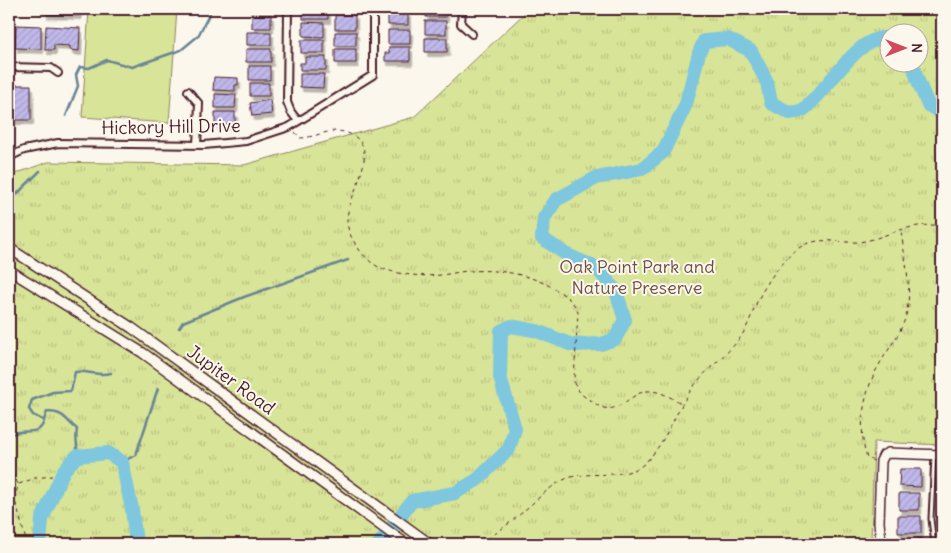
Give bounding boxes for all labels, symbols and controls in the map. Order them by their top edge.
north arrow [878,22,928,72]
text: N [908,43,926,53]
street label: Hickory Hill Drive [101,114,241,139]
park label: Oak Point Park and Nature Preserve [559,255,715,299]
street label: Jupiter Road [183,340,280,420]

